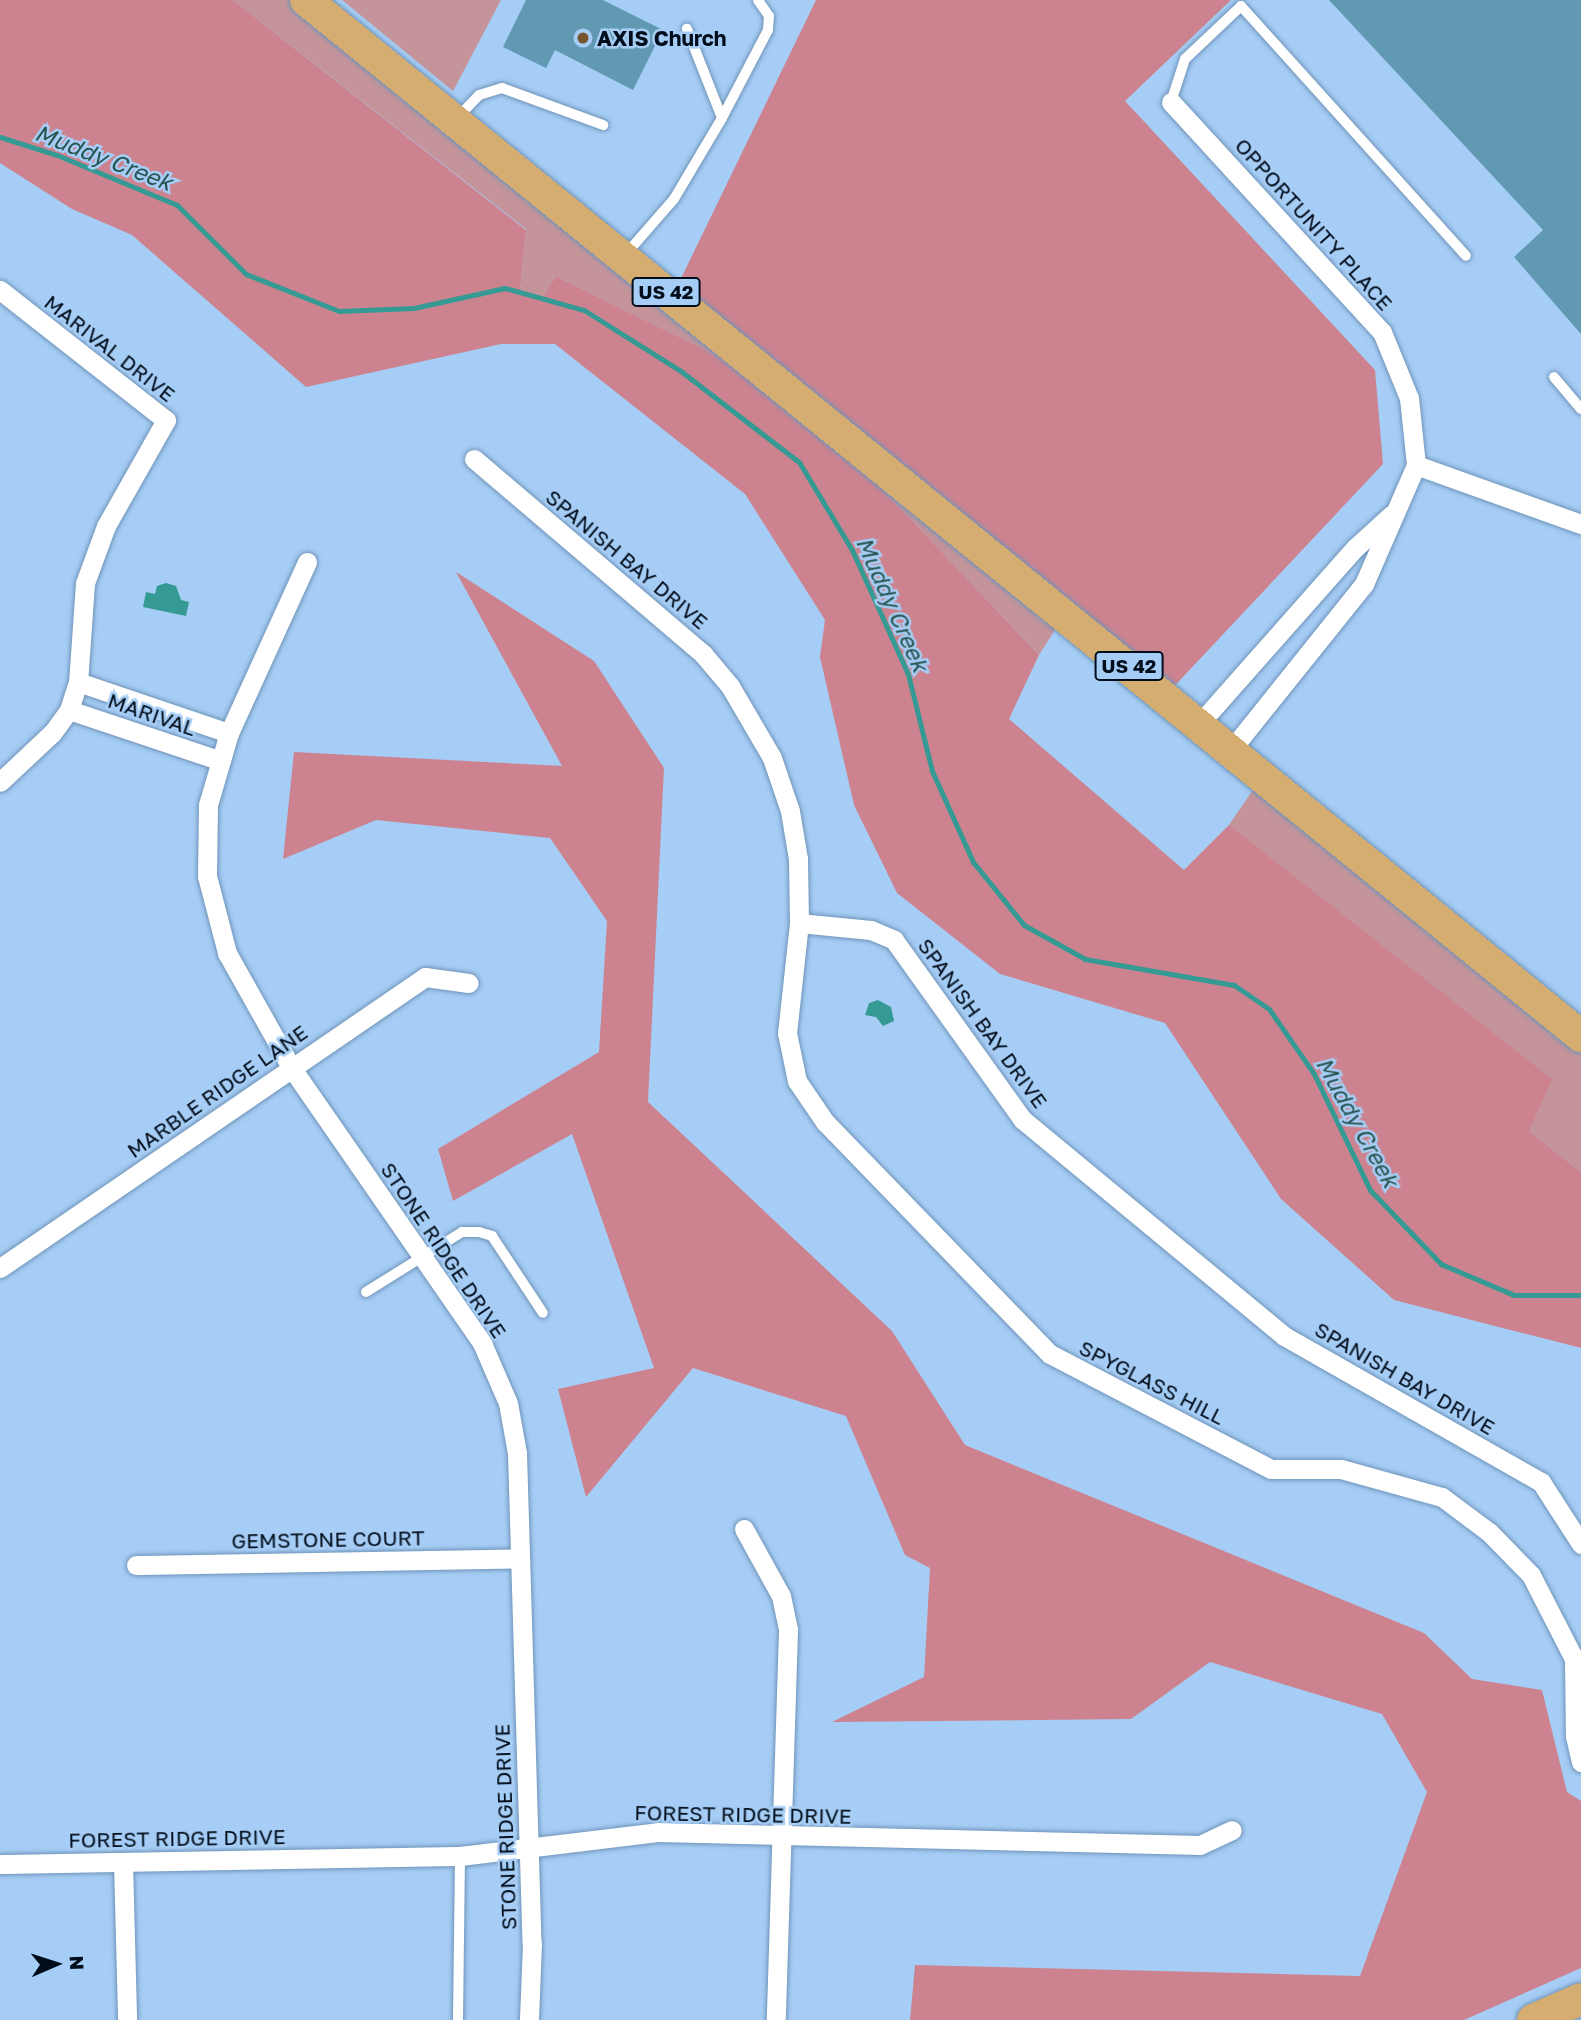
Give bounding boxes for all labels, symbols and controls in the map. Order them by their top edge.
place label: AXIS Church [597,25,727,51]
marker: AXIS Church [575,30,591,46]
water label: Muddy Creek [32,118,176,196]
street label: OPPORTUNITY PLACE [1230,133,1398,315]
road number: US 42 [631,276,701,308]
street label: MARIVAL DRIVE [40,289,180,407]
street label: SPANISH BAY DRIVE [541,484,713,634]
water label: Muddy Creek [851,532,935,676]
road number: US 42 [1094,650,1164,681]
street label: MARIVAL [105,687,199,741]
street label: SPANISH BAY DRIVE [913,933,1053,1113]
street label: MARBLE RIDGE LANE [122,1019,312,1163]
water label: Muddy Creek [1311,1052,1405,1192]
street label: STONE RIDGE DRIVE [376,1157,512,1343]
street label: SPANISH BAY DRIVE [1311,1316,1499,1440]
street label: SPYGLASS HILL [1075,1335,1229,1429]
street label: GEMSTONE COURT [231,1525,425,1553]
street label: STONE RIDGE DRIVE [489,1723,521,1931]
street label: FOREST RIDGE DRIVE [634,1800,852,1828]
street label: FOREST RIDGE DRIVE [68,1824,286,1852]
north arrow [21,1929,91,1999]
text: N [66,1955,89,1971]

